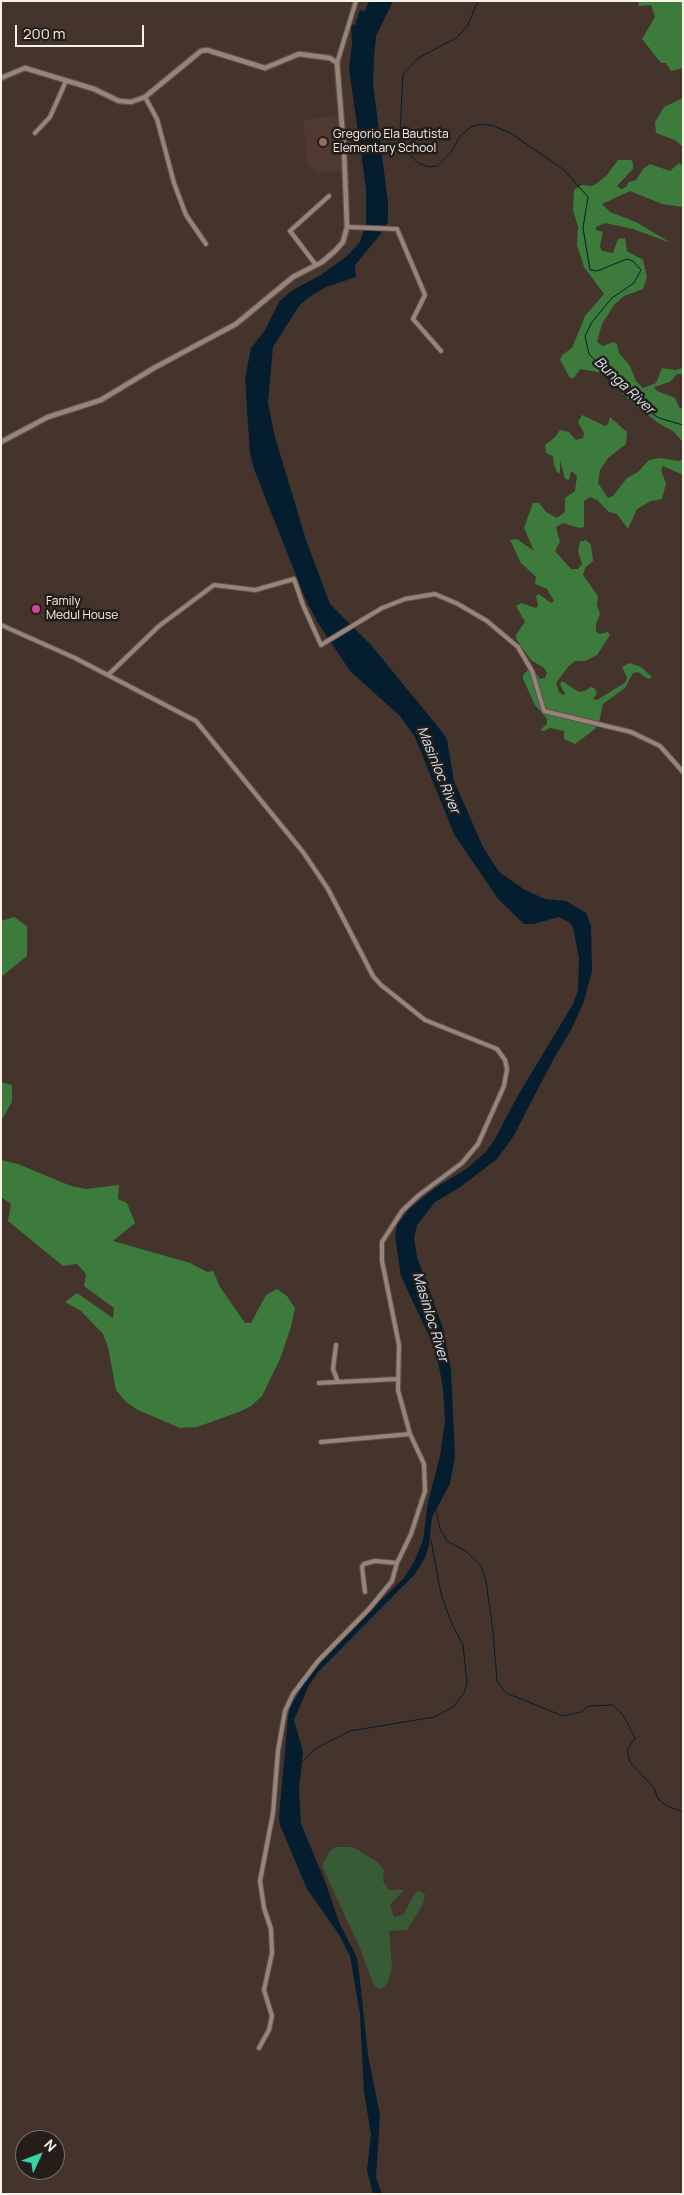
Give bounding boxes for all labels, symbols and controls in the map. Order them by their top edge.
scale bar [18,15,146,47]
text: 200 m [23,23,66,44]
place label: Gregorio Ela Bautista Elementary School [333,128,449,156]
marker: Gregorio Ela Bautista Elementary School [317,136,329,148]
water label: Bunga River [590,354,658,418]
place label: Family Medul House [46,595,118,623]
marker: Family Medul House [30,603,42,615]
water label: Masinloc River [413,724,463,816]
water label: Masinloc River [408,1270,452,1364]
north arrow [15,2130,65,2180]
text: N [40,2135,61,2155]

